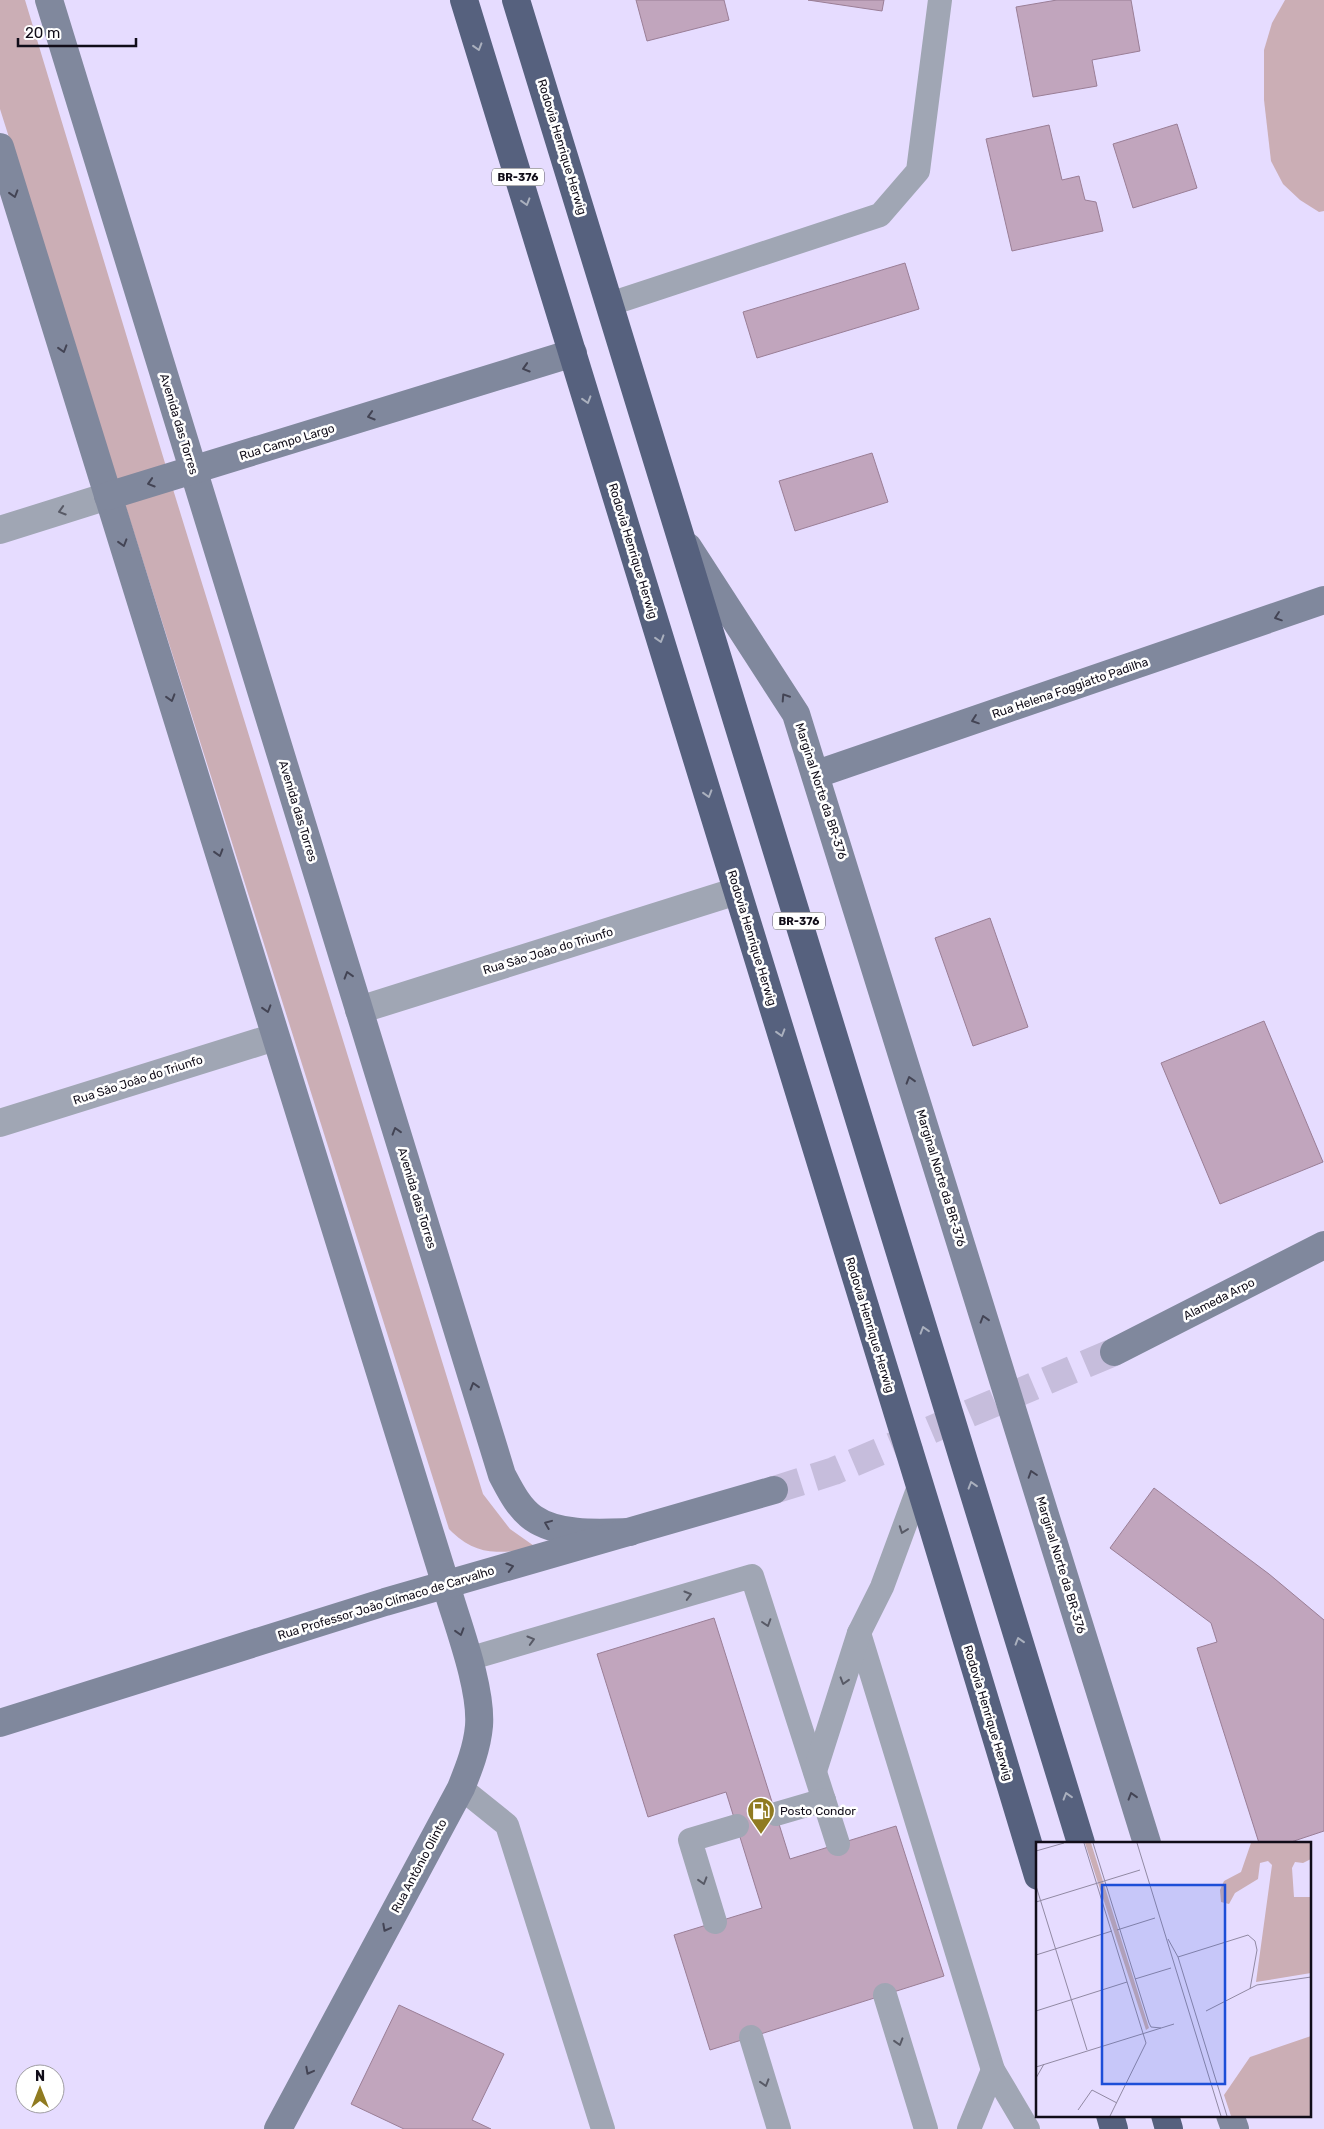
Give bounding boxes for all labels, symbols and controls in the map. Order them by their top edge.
scale bar [18,15,135,47]
text: 20 m [25,24,60,42]
one-way arrow [473,42,483,50]
street label: Rodovia Henrique Herwig [535,77,589,217]
road number: BR-376 [492,168,544,186]
one-way arrow [9,189,19,198]
one-way arrow [521,197,531,206]
one-way arrow [57,345,67,353]
one-way arrow [522,362,531,372]
street label: Avenida das Torres [157,372,201,476]
one-way arrow [581,395,591,403]
one-way arrow [367,410,376,420]
street label: Rua Campo Largo [238,421,336,463]
one-way arrow [147,478,155,488]
street label: Rodovia Henrique Herwig [606,481,660,621]
one-way arrow [58,505,66,515]
one-way arrow [117,538,127,546]
one-way arrow [1274,611,1283,621]
one-way arrow [654,634,664,643]
street label: Rua Helena Foggiatto Padilha [990,655,1150,721]
one-way arrow [165,693,175,702]
one-way arrow [782,693,791,703]
one-way arrow [972,714,980,724]
street label: Marginal Norte da BR-376 [792,721,850,861]
street label: Avenida das Torres [276,759,320,863]
one-way arrow [702,790,712,798]
one-way arrow [213,849,223,857]
street label: Rodovia Henrique Herwig [725,868,779,1008]
road number: BR-376 [773,912,825,929]
street label: Rua São João do Triunfo [481,924,615,977]
one-way arrow [344,972,354,980]
one-way arrow [261,1004,271,1012]
one-way arrow [775,1029,785,1037]
street label: Rua São João do Triunfo [71,1052,205,1108]
one-way arrow [906,1076,916,1084]
street label: Marginal Norte da BR-376 [913,1108,969,1248]
one-way arrow [391,1127,401,1135]
street label: Avenida das Torres [395,1146,439,1250]
street label: Rodovia Henrique Herwig [843,1255,897,1395]
street label: Alameda Arpo [1181,1275,1257,1323]
one-way arrow [980,1315,990,1323]
one-way arrow [920,1326,930,1335]
one-way arrow [470,1383,480,1391]
one-way arrow [1028,1470,1038,1479]
one-way arrow [967,1482,977,1490]
street label: Marginal Norte da BR-376 [1033,1495,1089,1635]
one-way arrow [544,1520,553,1531]
one-way arrow [899,1525,909,1534]
one-way arrow [505,1562,513,1572]
street label: Rua Professor João Clímaco de Carvalho [276,1563,496,1643]
one-way arrow [683,1590,692,1601]
one-way arrow [761,1618,771,1626]
one-way arrow [454,1627,464,1635]
one-way arrow [527,1636,535,1646]
one-way arrow [1015,1637,1025,1645]
street label: Rodovia Henrique Herwig [961,1643,1015,1783]
one-way arrow [839,1676,849,1685]
one-way arrow [1063,1793,1073,1801]
one-way arrow [1128,1793,1138,1801]
fuel station icon: Posto Condor [746,1796,776,1835]
place label: Posto Condor [780,1804,856,1818]
street label: Rua Antônio Olinto [388,1817,450,1915]
inset map [1036,1842,1312,2116]
one-way arrow [697,1877,707,1885]
one-way arrow [382,1922,392,1931]
one-way arrow [893,2037,903,2046]
north arrow [15,2064,65,2114]
one-way arrow [305,2066,315,2075]
text: N [35,2068,45,2085]
one-way arrow [759,2078,769,2087]

